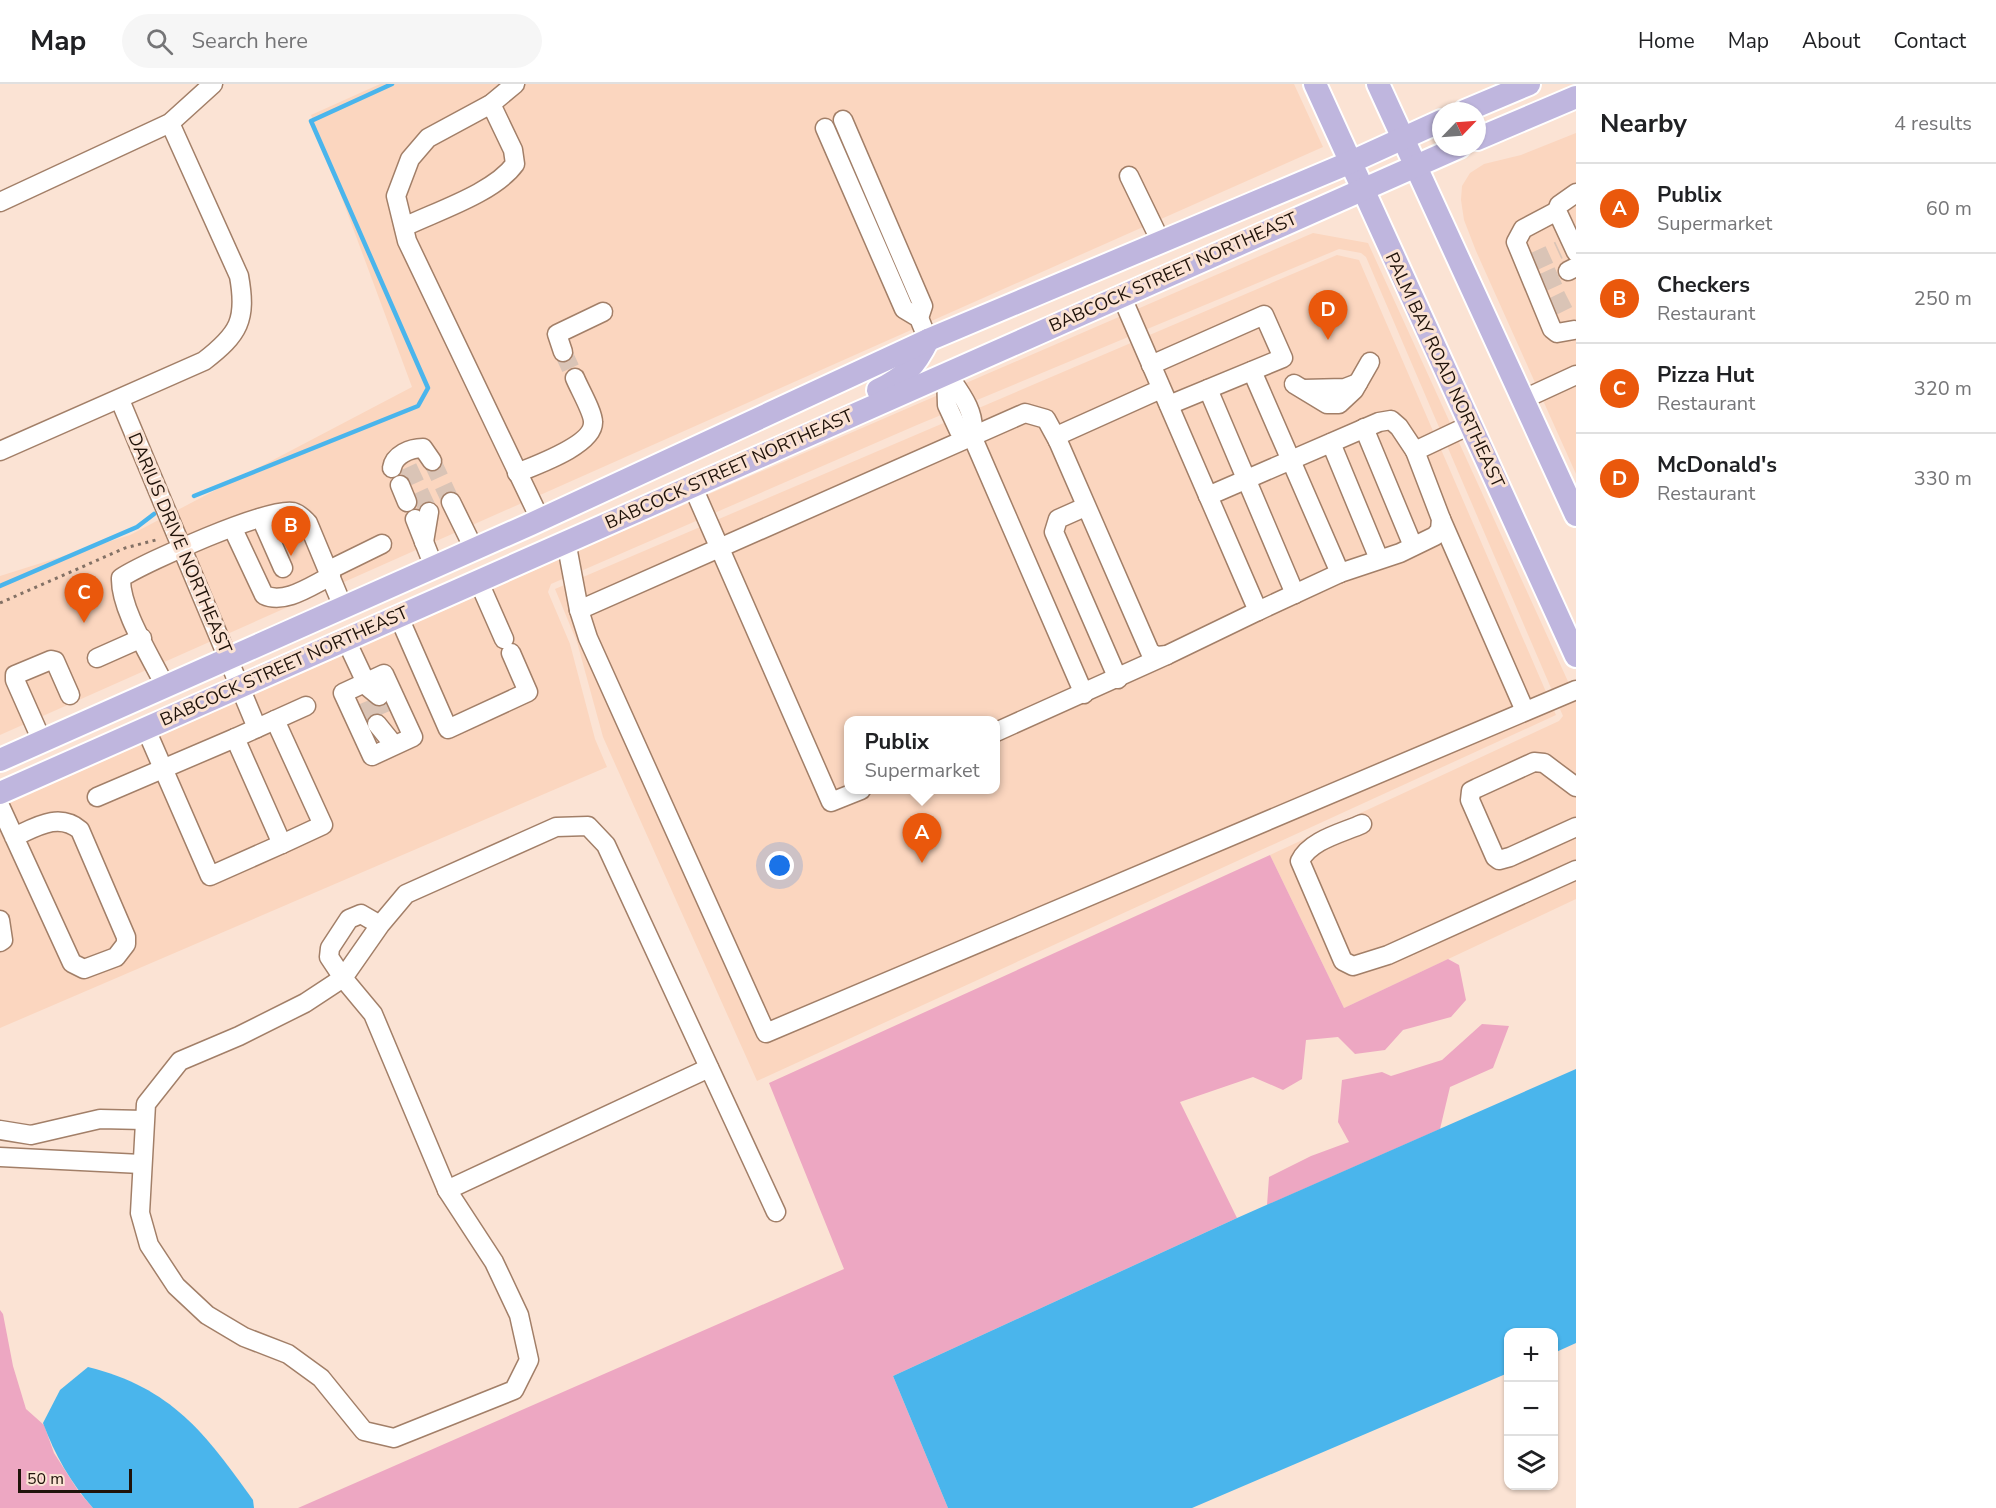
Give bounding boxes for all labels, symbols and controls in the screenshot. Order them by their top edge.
search box [122,14,542,68]
text: Map [30,22,86,60]
icon: search [143,25,176,58]
text: Search here [191,26,308,56]
text: Home [1638,27,1695,55]
text: Map [1728,27,1769,55]
text: About [1802,27,1860,55]
text: Contact [1893,27,1966,55]
north arrow [1432,102,1486,156]
text: Nearby [1600,106,1687,141]
text: 4 results [1894,110,1972,137]
text: Publix [1657,180,1722,210]
text: A [1612,195,1627,222]
text: 60 m [1926,195,1972,222]
street label: BABCOCK STREET NORTHEAST [1045,206,1301,338]
text: Supermarket [1657,210,1772,237]
street label: PALM BAY ROAD NORTHEAST [1380,248,1510,492]
text: Checkers [1657,270,1750,300]
text: B [1613,285,1626,312]
text: 250 m [1914,285,1972,312]
pin: D [1308,290,1348,340]
text: Restaurant [1657,300,1755,327]
text: Pizza Hut [1657,360,1754,390]
text: C [1613,375,1626,402]
text: 320 m [1914,375,1972,402]
text: Restaurant [1657,390,1755,417]
street label: BABCOCK STREET NORTHEAST [601,403,857,535]
street label: DARIUS DRIVE NORTHEAST [123,429,237,657]
text: McDonald's [1657,450,1777,480]
text: D [1612,465,1627,492]
text: 330 m [1914,465,1972,492]
text: Restaurant [1657,480,1755,507]
pin: B [272,506,310,556]
pin: C [64,574,104,623]
street label: BABCOCK STREET NORTHEAST [156,600,412,732]
popup [844,716,1000,794]
text: Publix [864,727,929,757]
text: Supermarket [864,757,980,784]
pin: A [902,814,942,863]
your location [765,851,794,880]
map controls [1504,1328,1558,1490]
button: + [1504,1328,1558,1382]
button: − [1504,1382,1558,1436]
button: layers [1504,1436,1558,1490]
scale bar [18,1466,132,1494]
text: 50 m [27,1468,64,1490]

